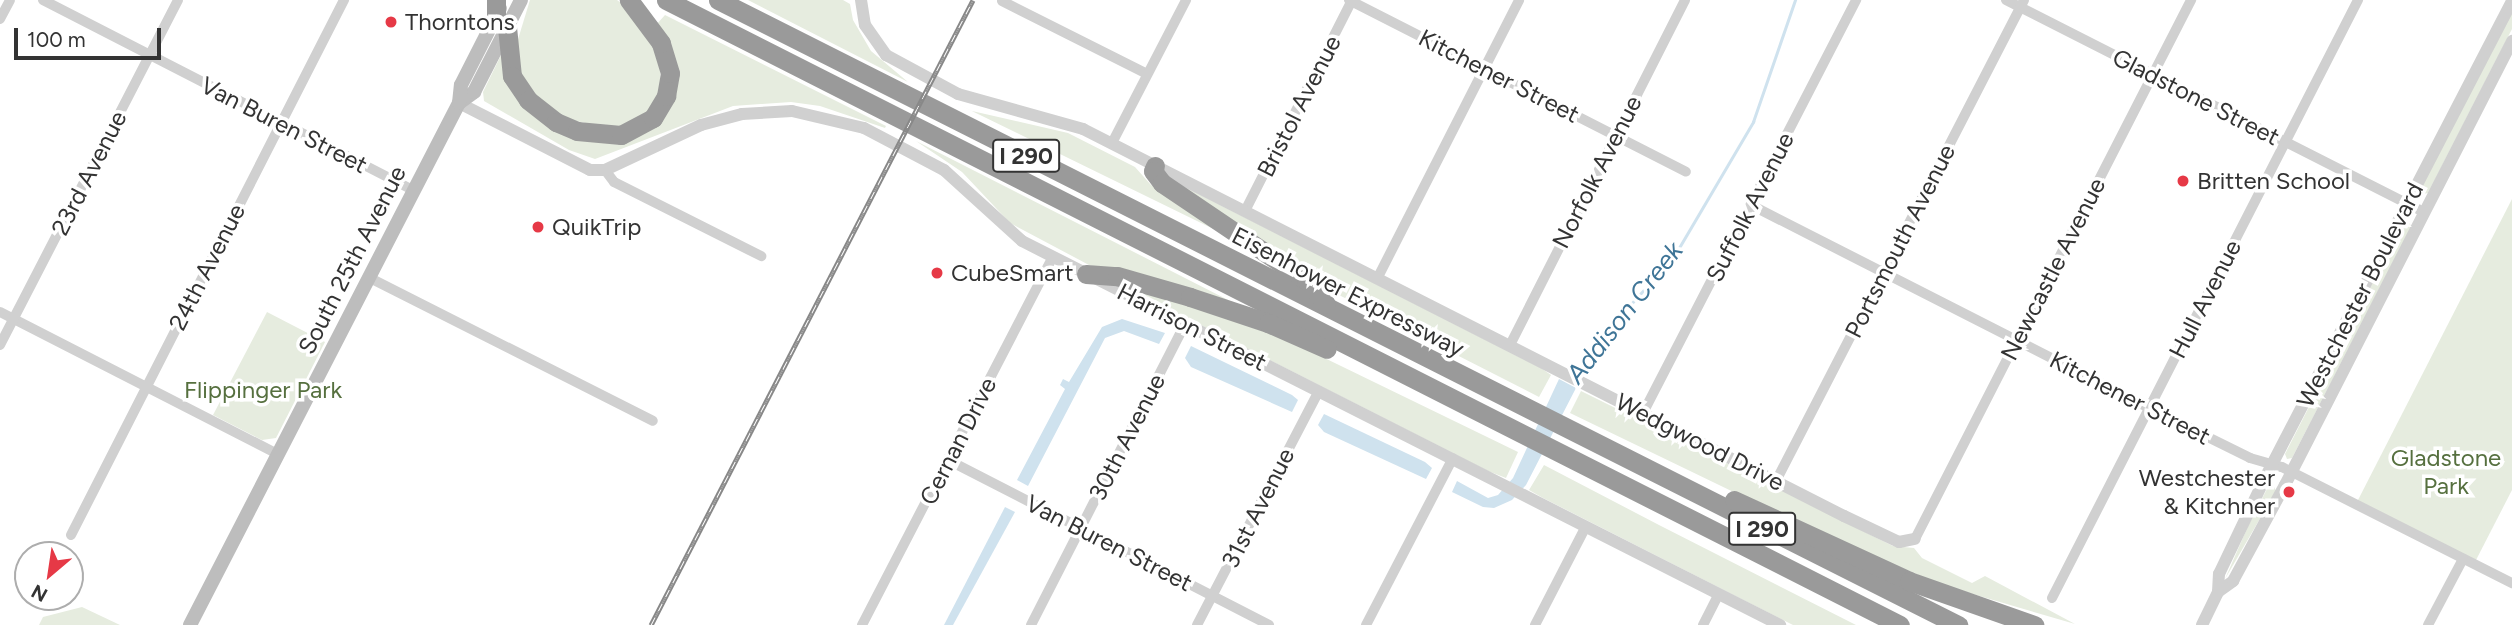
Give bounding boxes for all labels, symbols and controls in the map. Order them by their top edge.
place label: Thorntons [405,8,515,36]
scale bar [18,14,164,58]
marker: Thorntons [383,14,399,30]
street label: Kitchener Street [1414,23,1584,129]
text: 100 m [27,27,86,52]
street label: Bristol Avenue [1251,30,1347,182]
street label: Gladstone Street [2108,43,2284,151]
street label: Van Buren Street [196,71,372,179]
street label: Norfolk Avenue [1546,91,1648,253]
street label: 23rd Avenue [45,106,133,240]
street label: Suffolk Avenue [1700,128,1800,286]
road number: I 290 [991,136,1061,176]
street label: Portsmouth Avenue [1839,139,1961,343]
street label: South 25th Avenue [292,161,412,359]
place label: Britten School [2197,167,2350,195]
street label: Newcastle Avenue [1995,173,2111,365]
marker: Britten School [2175,173,2191,189]
street label: Westchester Boulevard [2291,178,2429,412]
street label: 24th Avenue [163,199,251,335]
place label: QuikTrip [552,213,641,241]
marker: QuikTrip [530,219,546,235]
street label: Eisenhower Expressway [1227,221,1469,363]
street label: Hull Avenue [2163,235,2247,363]
water label: Addison Creek [1560,236,1690,390]
place label: CubeSmart [951,259,1073,287]
marker: CubeSmart [929,265,945,281]
street label: Harrison Street [1113,277,1271,377]
street label: Kitchener Street [2045,345,2215,451]
street label: 30th Avenue [1083,369,1171,505]
street label: Cernan Drive [914,373,1002,509]
park label: Flippinger Park [184,376,342,404]
street label: Wedgwood Drive [1611,387,1789,497]
street label: 31st Avenue [1216,443,1300,573]
park label: Gladstone Park [2391,444,2501,500]
place label: Westchester & Kitchner [2139,464,2275,520]
marker: Westchester & Kitchner [2281,484,2297,500]
street label: Van Buren Street [1021,489,1197,597]
road number: I 290 [1727,509,1797,548]
north arrow [14,541,84,611]
text: N [28,579,52,607]

